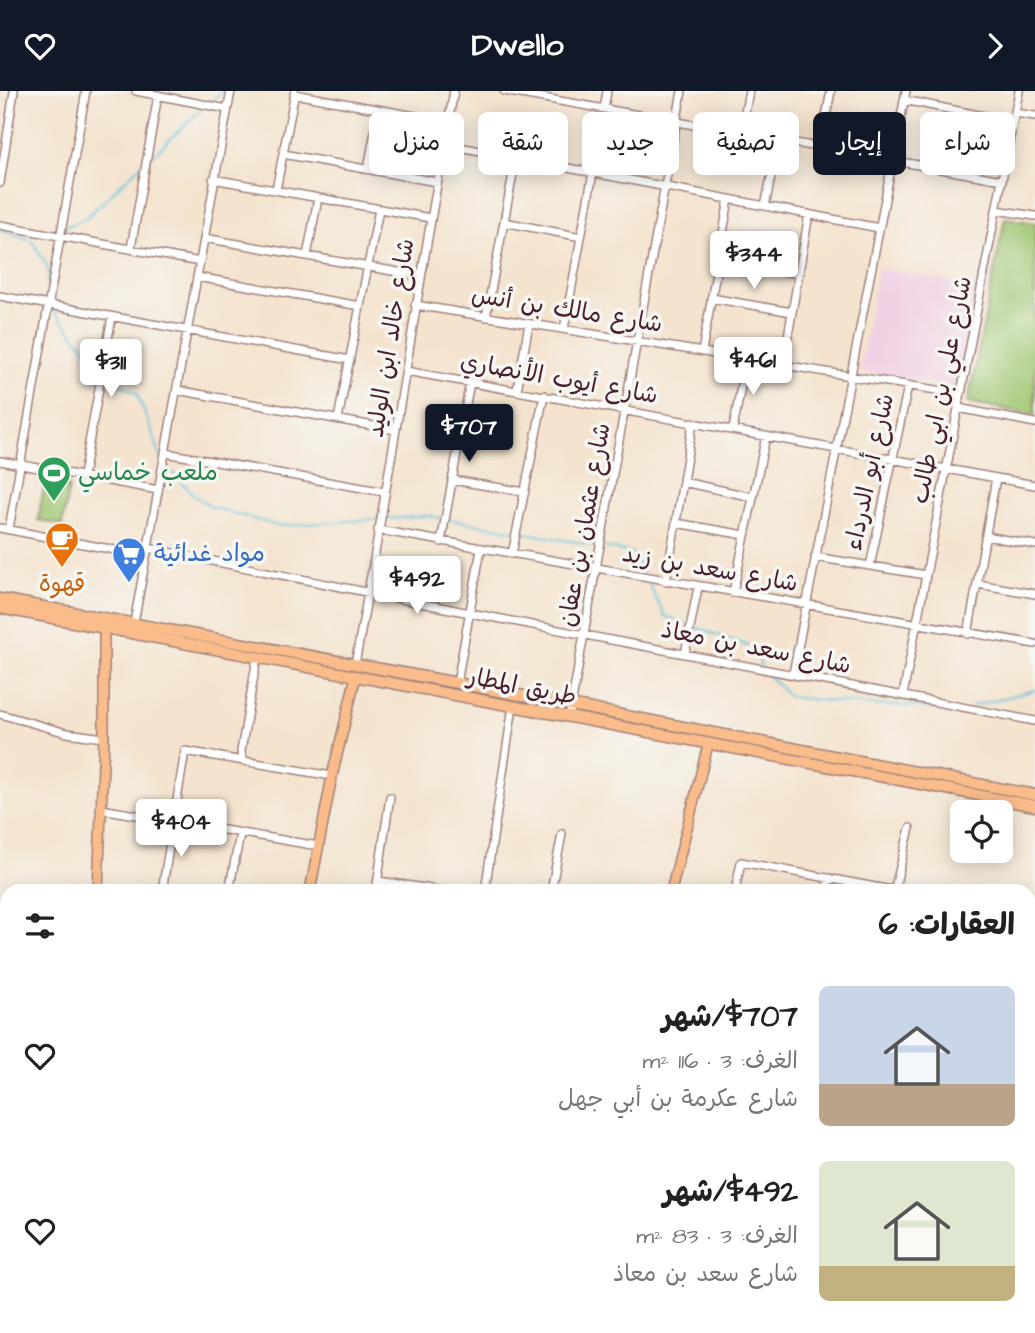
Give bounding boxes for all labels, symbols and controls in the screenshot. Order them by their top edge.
text: Dwello [472,23,564,68]
icon: heart [21,27,59,65]
icon: forward [976,27,1014,65]
chip: منزل [369,112,464,175]
chip: شقة [478,112,568,175]
chip: جديد [582,112,679,175]
chip: تصفية [693,112,799,175]
chip: إيجار [813,112,906,175]
chip: شراء [920,112,1015,175]
pin: $344 [713,231,795,291]
street label: شارع خالد ابن الوليد [358,236,424,440]
text: $344 [726,238,782,270]
street label: شارع علي بن ابي طالب [903,273,984,507]
street label: شارع مالك بن أنس [469,278,665,342]
pin: $461 [712,337,794,397]
pin: $311 [70,339,152,399]
street label: شارع أيوب الأنصاري [458,344,661,413]
text: $461 [730,344,776,376]
text: $311 [96,346,126,378]
street label: شارع أبو الدرداء [837,391,903,553]
pin: $707 [428,405,510,464]
text: $707 [441,411,497,443]
street label: شارع عثمان بن عفان [550,420,620,630]
sports icon: ملعب خماسي [35,454,73,503]
place label: ملعب خماسي [78,456,218,493]
cafe icon: قهوة [43,520,81,569]
supermarket icon: مواد غدائية [110,535,148,584]
place label: مواد غدائية [154,537,265,571]
street label: شارع سعد بن زيد [619,537,801,601]
pin: $492 [376,557,458,616]
text: $492 [390,563,444,595]
place label: قهوة [39,567,85,601]
street label: شارع سعد بن معاذ [658,613,854,683]
street label: طريق المطار [463,659,579,714]
pin: $404 [140,799,222,859]
map controls [950,800,1013,863]
button: locate [950,800,1013,863]
text: $404 [152,806,210,838]
text: العقارات: 6 [879,904,1015,946]
icon: filters [21,907,59,945]
text: $707/شهر [662,996,798,1038]
icon: home [875,1014,959,1098]
icon: heart [21,1037,59,1075]
text: الغرف: 3 · 116 m² [642,1045,798,1077]
text: شارع عكرمة بن أبي جهل [558,1083,798,1115]
text: $492/شهر [663,1171,798,1213]
icon: home [875,1189,959,1273]
icon: heart [21,1212,59,1250]
text: الغرف: 3 · 83 m² [636,1220,798,1252]
text: شارع سعد بن معاذ [613,1258,798,1290]

